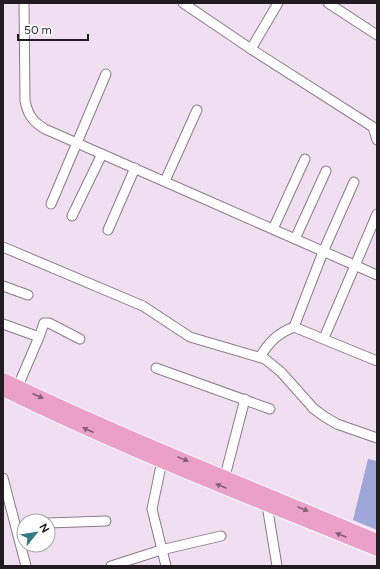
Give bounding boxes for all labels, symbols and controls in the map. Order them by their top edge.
scale bar [18,16,88,42]
text: 50 m [24,23,52,37]
one-way arrow [33,393,44,399]
one-way arrow [82,426,94,432]
one-way arrow [177,457,189,463]
one-way arrow [215,483,226,489]
one-way arrow [297,507,309,513]
north arrow [16,513,56,553]
text: N [36,521,52,535]
one-way arrow [335,532,347,539]

